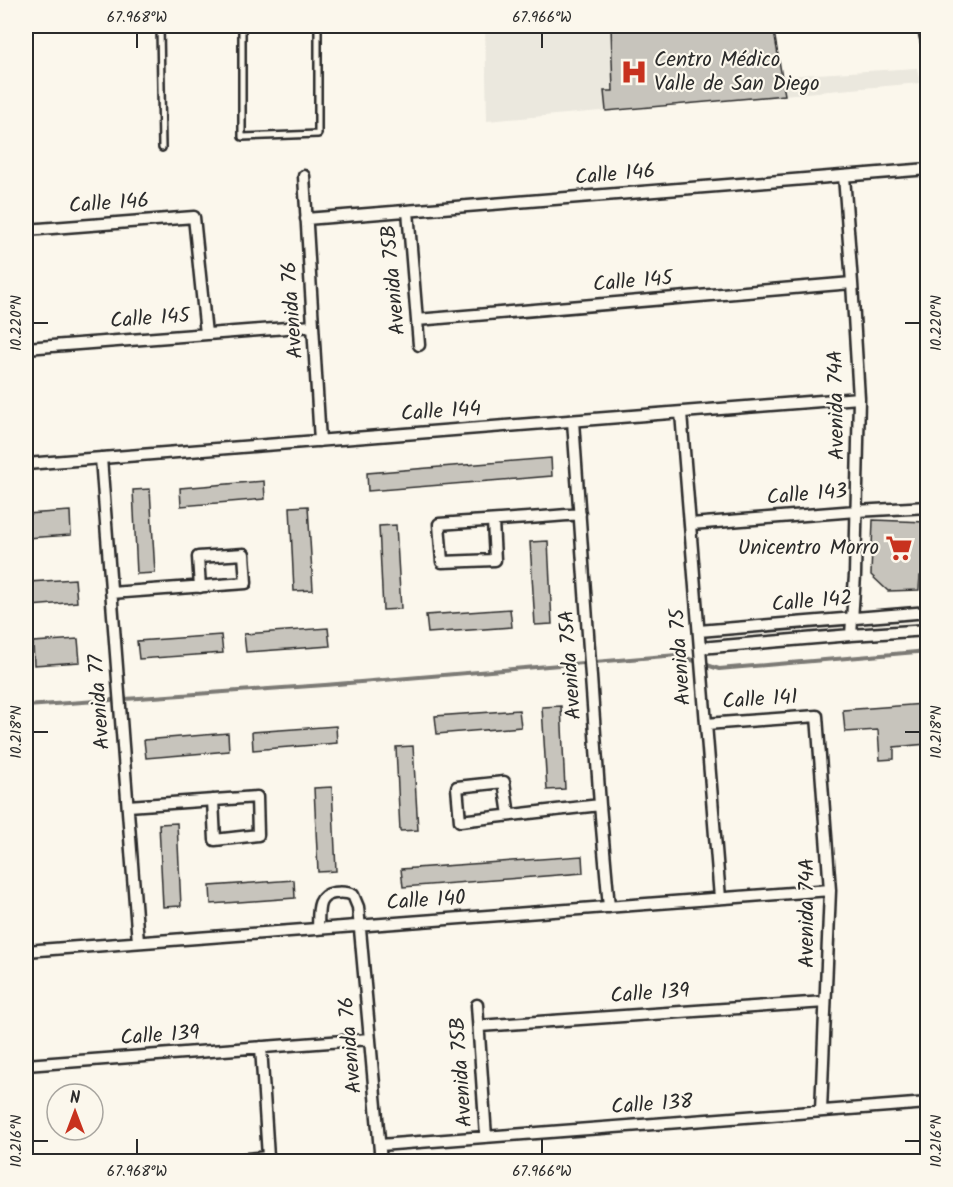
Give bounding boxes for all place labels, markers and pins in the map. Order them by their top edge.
place label: Centro Médico Valle de San Diego [654,44,820,101]
hospital icon: Centro Médico Valle de San Diego [619,57,649,87]
place label: Unicentro Morro [738,532,879,565]
supermarket icon: Unicentro Morro [884,533,914,563]

